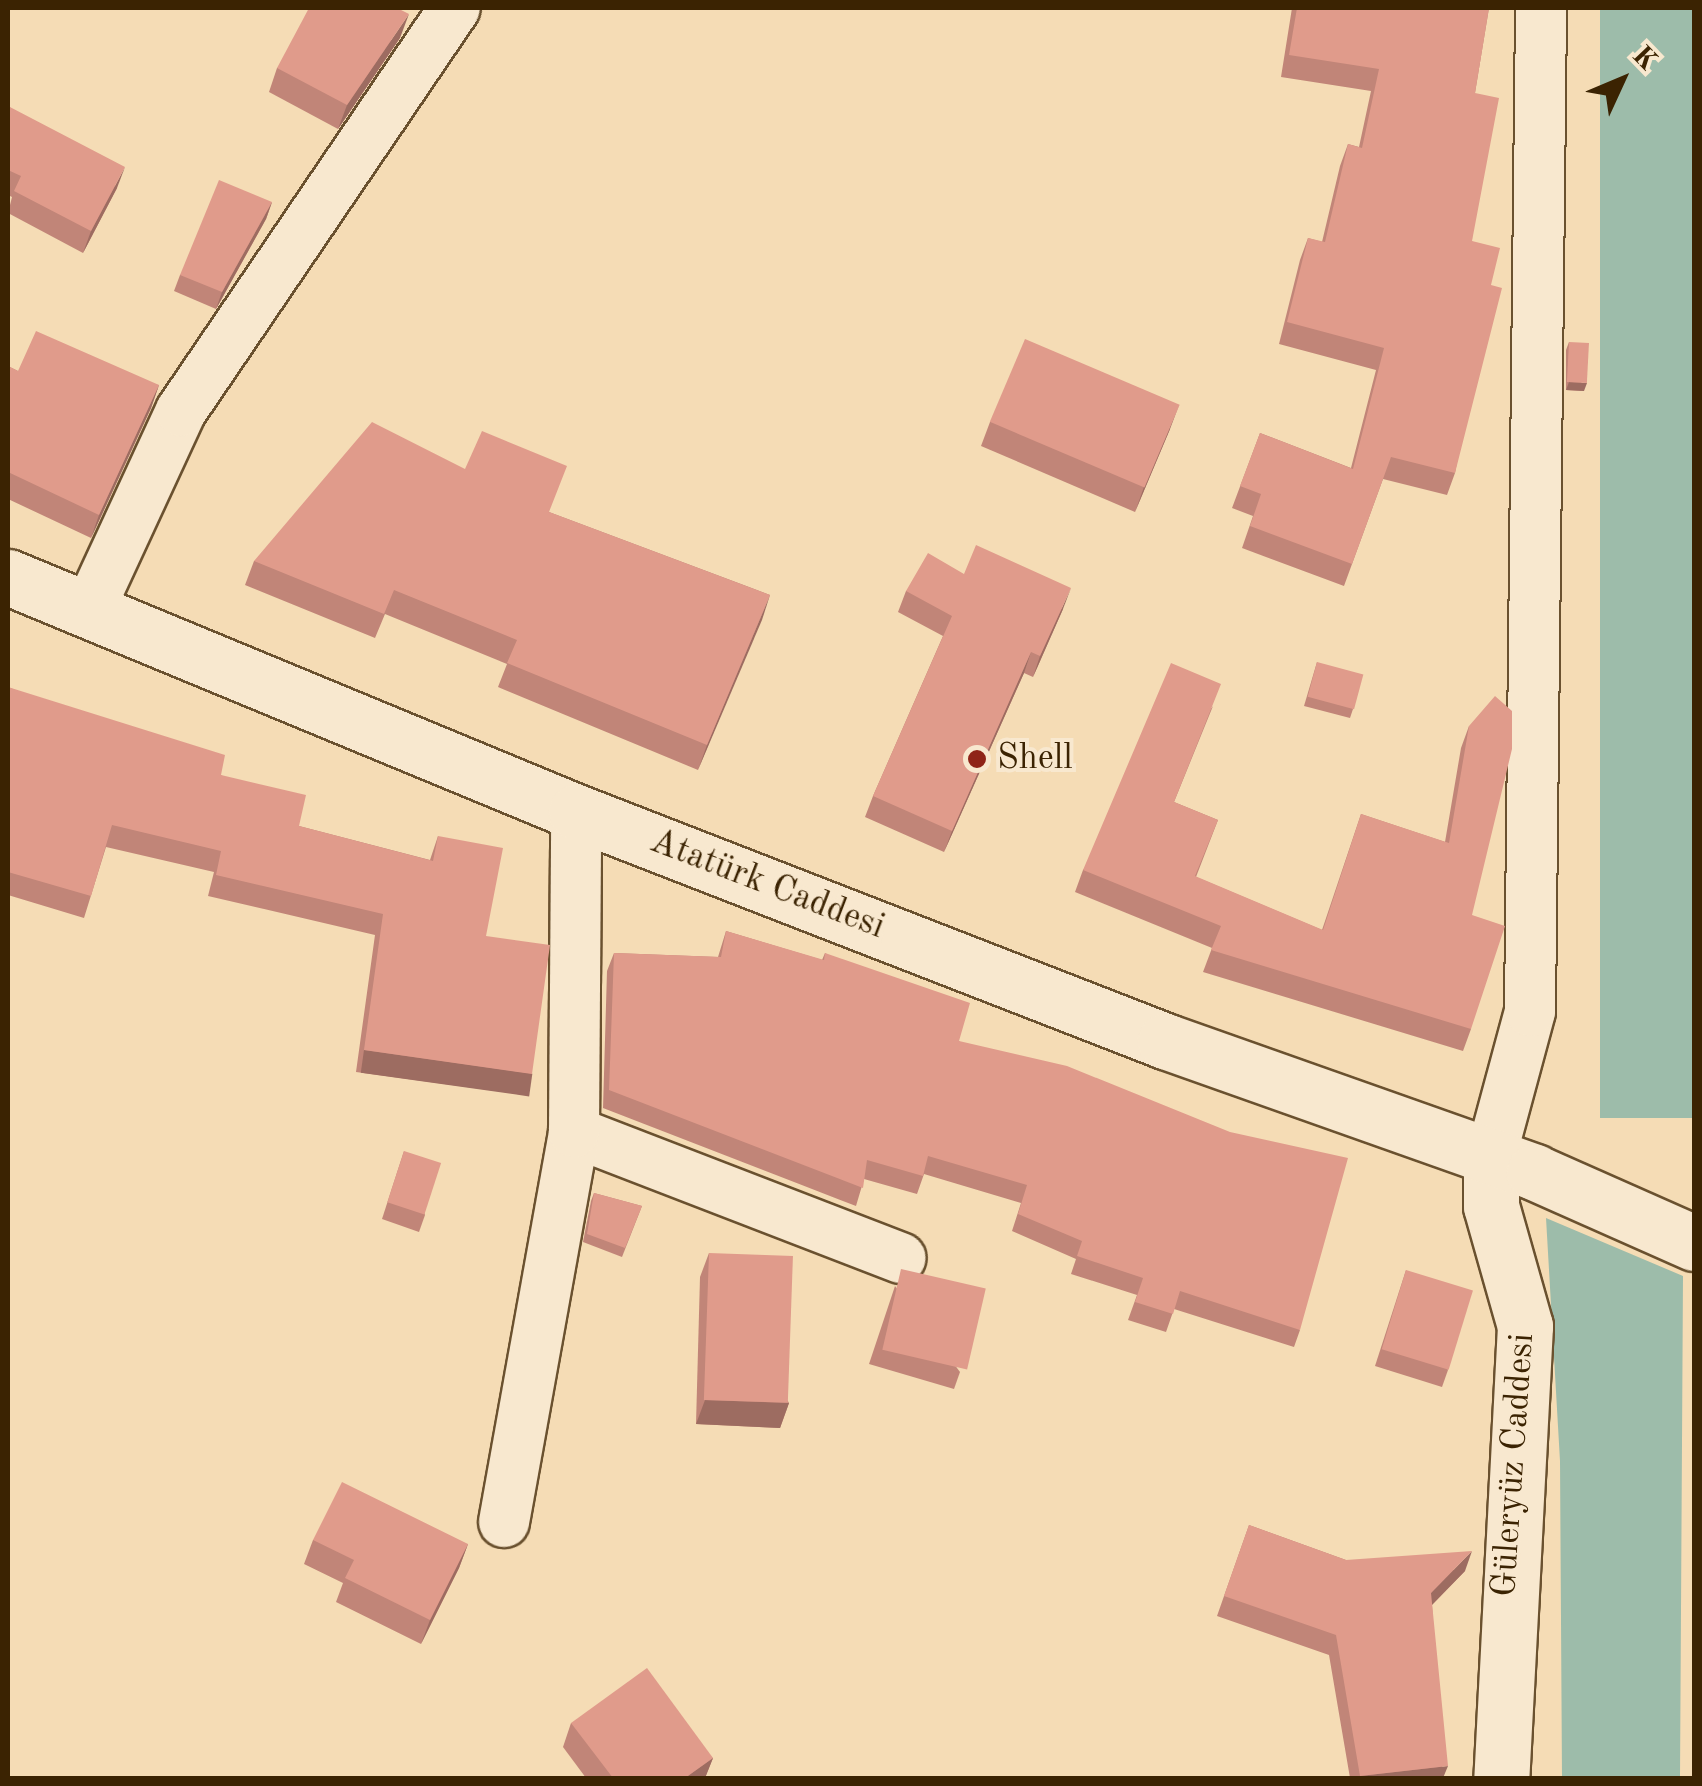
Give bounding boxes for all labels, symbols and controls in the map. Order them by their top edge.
north arrow [1572,30,1672,130]
text: K [1626,42,1661,77]
place label: Shell [997,738,1073,780]
marker: Shell [966,748,988,770]
street label: Atatürk Caddesi [644,821,890,949]
street label: Güleryüz Caddesi [1484,1332,1544,1598]

